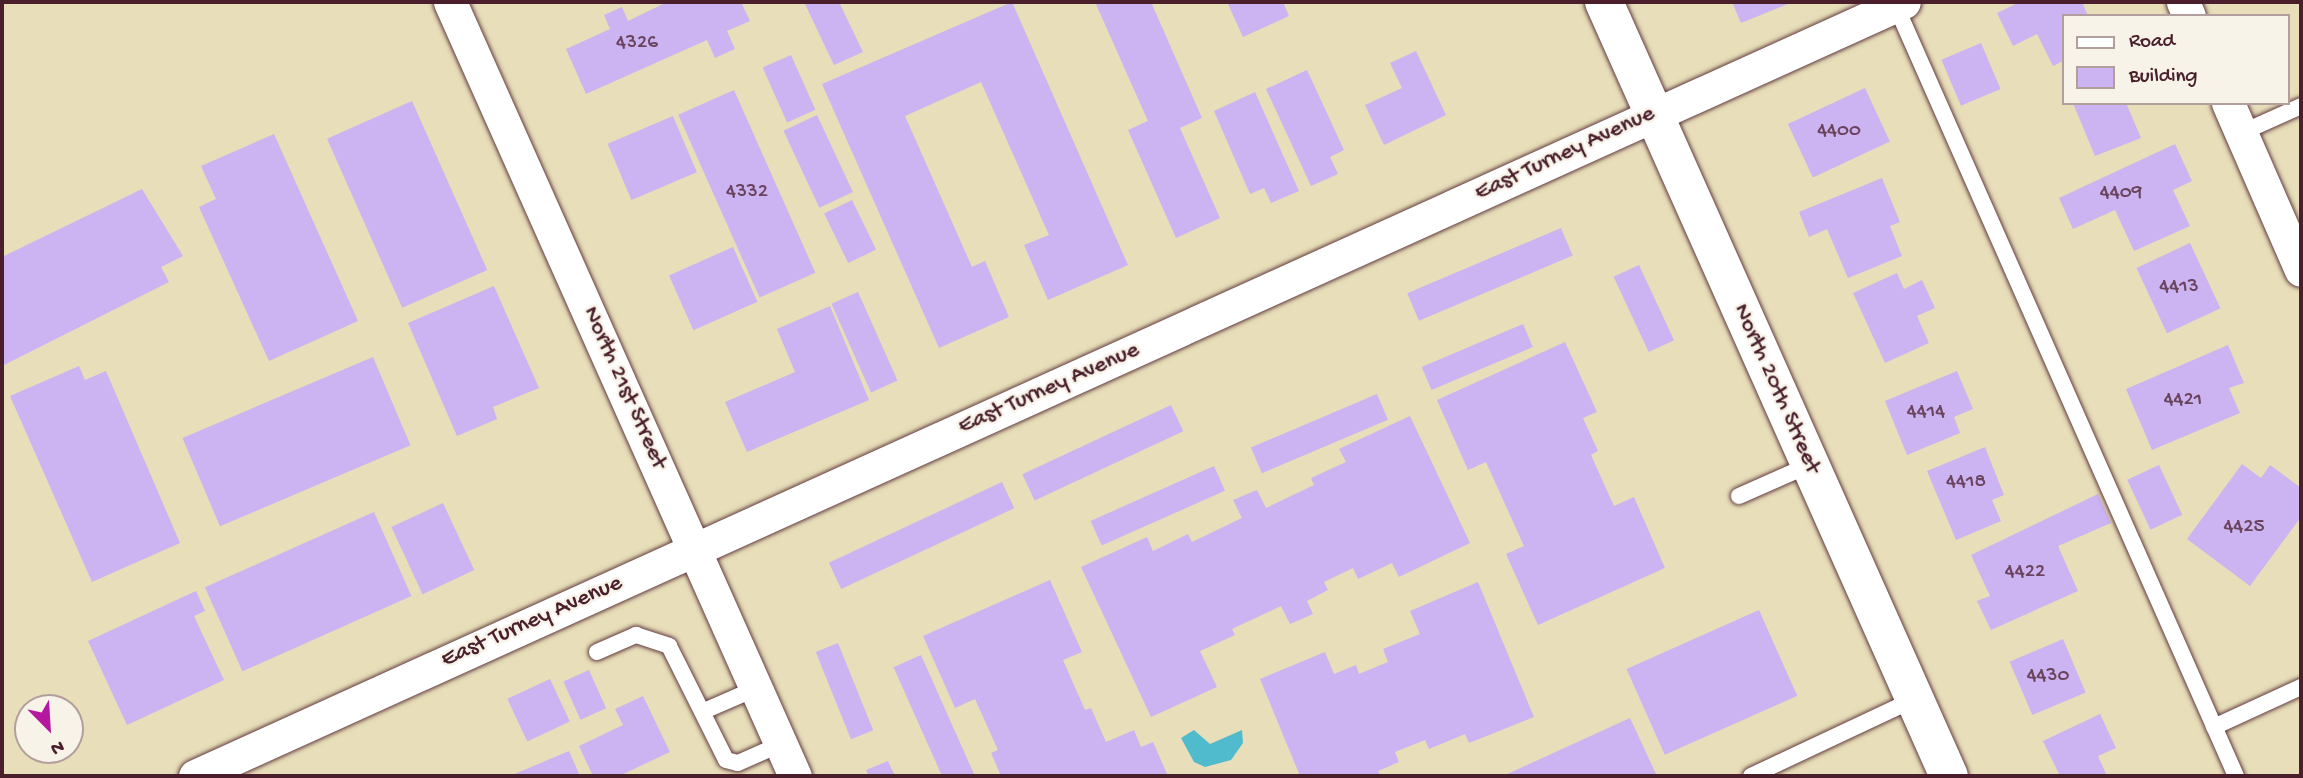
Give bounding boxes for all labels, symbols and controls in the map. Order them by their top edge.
legend [2062,14,2289,105]
text: Road [2129,30,2175,55]
house number: 4326 [616,31,658,57]
text: Building [2129,65,2198,90]
street label: East Turney Avenue [1471,100,1659,208]
house number: 4400 [1817,119,1861,145]
house number: 4332 [726,180,768,206]
house number: 4409 [2100,181,2142,207]
house number: 4413 [2159,275,2199,301]
street label: North 20th Street [1726,300,1826,478]
street label: North 21st Street [575,302,673,474]
street label: East Turney Avenue [954,336,1144,442]
house number: 4421 [2164,388,2202,414]
house number: 4414 [1907,400,1945,426]
house number: 4418 [1946,470,1986,496]
house number: 4425 [2223,515,2265,541]
house number: 4422 [2005,560,2045,586]
street label: East Turney Avenue [437,569,627,675]
house number: 4430 [2027,664,2069,690]
north arrow [14,694,84,764]
text: N [47,734,67,760]

